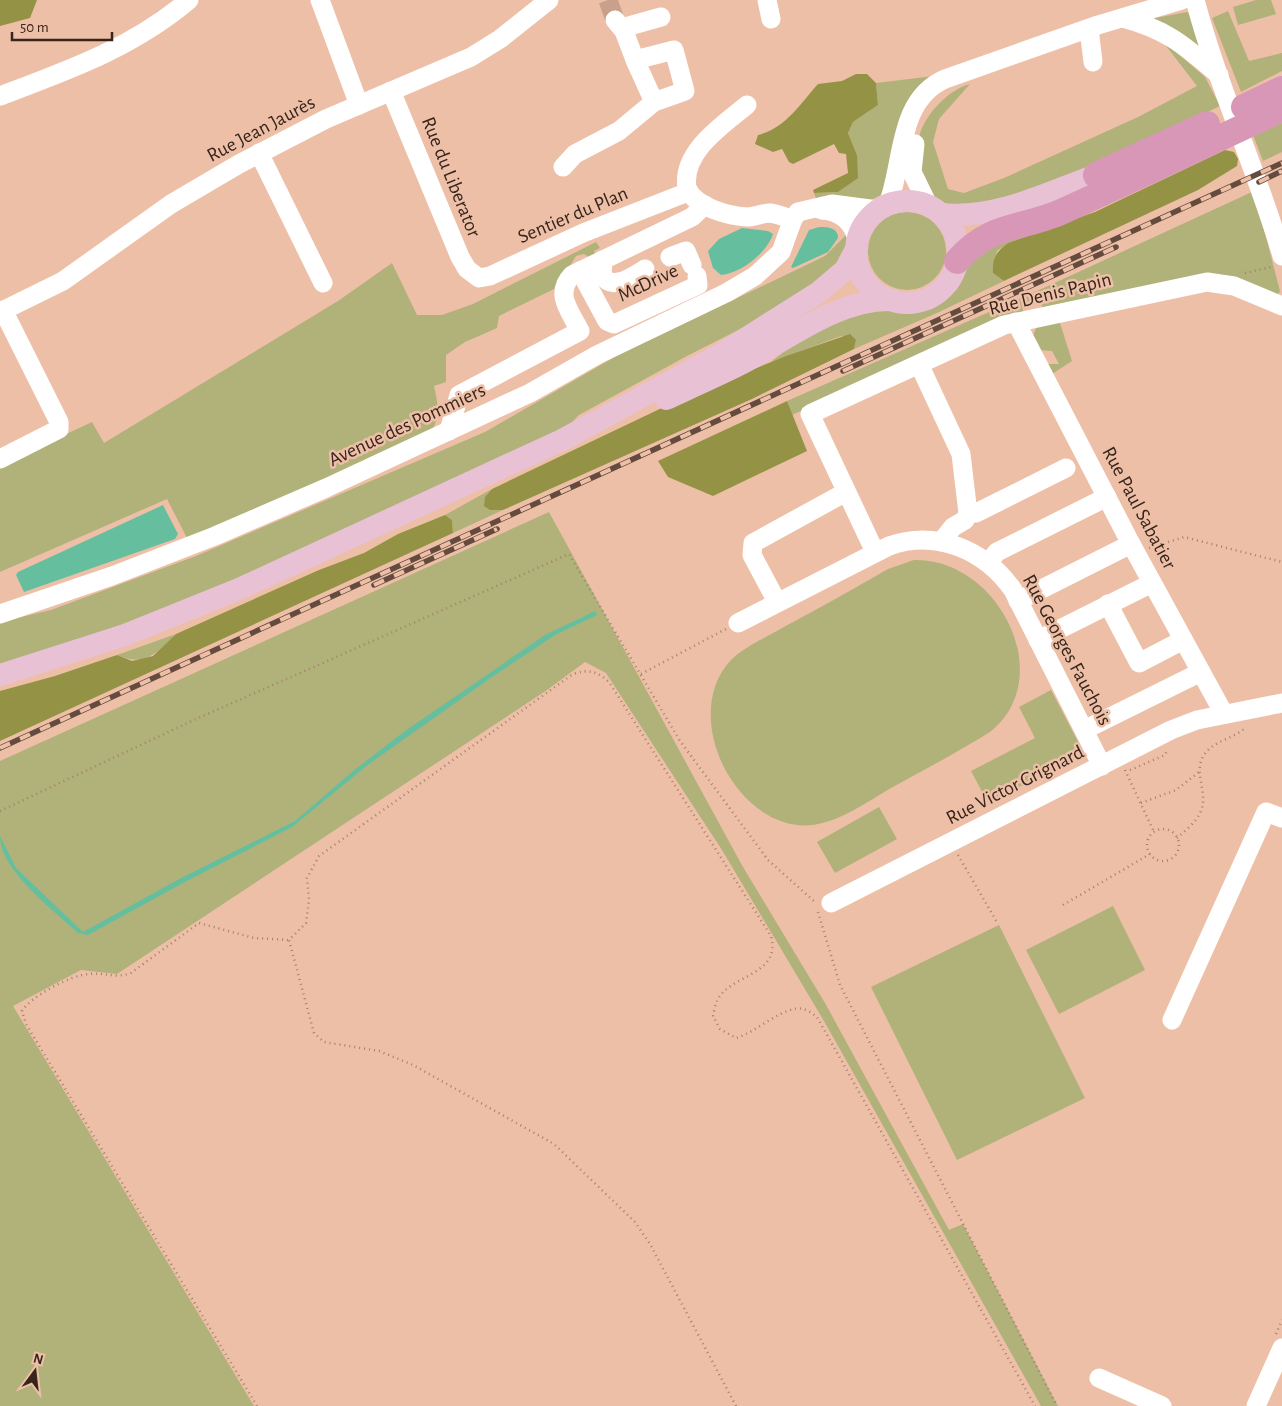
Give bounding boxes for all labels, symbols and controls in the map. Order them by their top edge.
scale bar [12,10,112,42]
text: 50 m [20,20,49,35]
street label: Rue Jean Jaurès [204,92,318,166]
street label: Rue du Liberator [418,114,484,240]
street label: Sentier du Plan [515,183,631,247]
street label: McDrive [615,260,681,306]
street label: Rue Denis Papin [987,269,1113,319]
street label: Avenue des Pommiers [325,380,489,470]
street label: Rue Paul Sabatier [1098,443,1180,573]
street label: Rue Georges Fauchois [1019,571,1115,729]
street label: Rue Victor Grignard [943,742,1087,828]
north arrow [10,1346,60,1396]
text: N [32,1351,45,1367]

